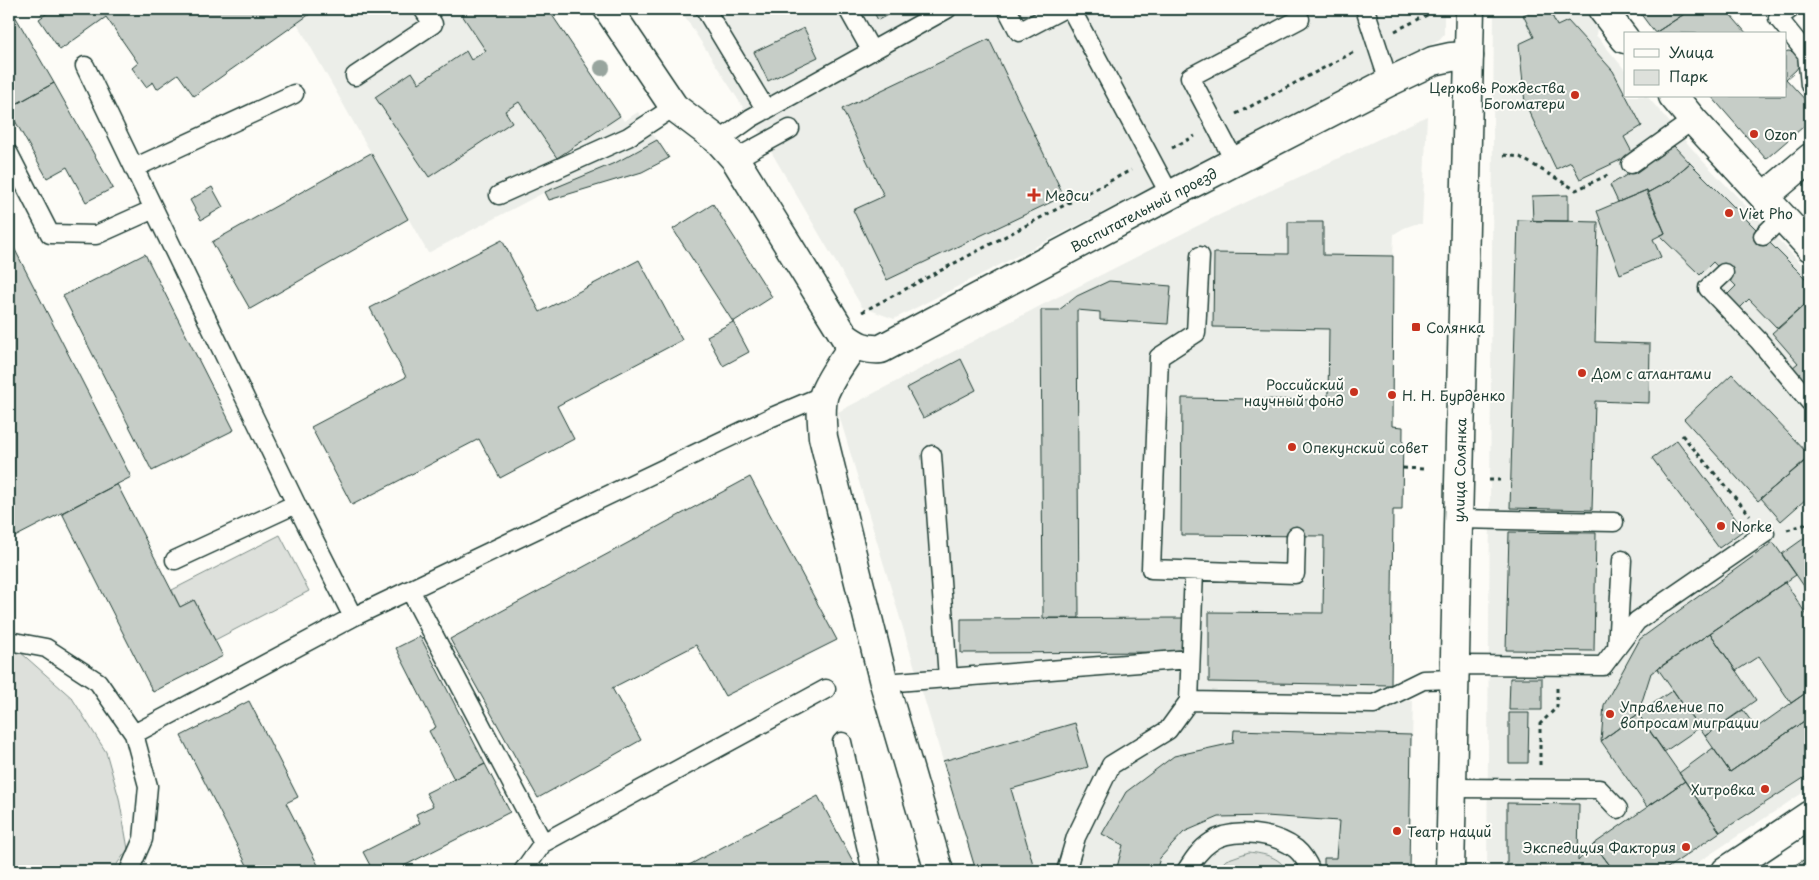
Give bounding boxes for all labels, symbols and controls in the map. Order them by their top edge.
legend [1624,32,1786,98]
text: Улица [1669,40,1714,63]
text: Парк [1669,64,1708,87]
place label: Церковь Рождества Богоматери [1429,77,1565,114]
marker: Церковь Рождества Богоматери [1569,89,1581,101]
place label: Ozon [1764,124,1797,145]
marker: Ozon [1748,128,1760,140]
street label: Воспитательный проезд [1066,162,1221,257]
place label: Медси [1045,185,1089,206]
marker: Медси [1027,188,1041,202]
place label: Viet Pho [1739,203,1793,224]
marker: Viet Pho [1723,207,1735,219]
place label: Солянка [1426,317,1485,338]
marker: Солянка [1410,321,1422,333]
place label: Дом с атлантами [1591,363,1712,384]
marker: Дом с атлантами [1576,367,1588,379]
place label: Российский научный фонд [1244,374,1344,411]
place label: Н. Н. Бурденко [1402,385,1506,406]
marker: Российский научный фонд [1348,386,1360,398]
marker: Н. Н. Бурденко [1386,389,1398,401]
street label: улица Солянка [1448,417,1471,523]
place label: Опекунский совет [1302,437,1428,458]
marker: Опекунский совет [1286,441,1298,453]
place label: Norke [1731,516,1772,537]
marker: Norke [1715,520,1727,532]
place label: Управление по вопросам миграции [1620,696,1759,733]
marker: Управление по вопросам миграции [1604,708,1616,720]
place label: Хитровка [1691,779,1755,800]
marker: Хитровка [1759,783,1771,795]
place label: Театр наций [1407,821,1492,842]
marker: Театр наций [1391,825,1403,837]
place label: Экспедиция Фактория [1523,837,1676,858]
marker: Экспедиция Фактория [1680,841,1692,853]

